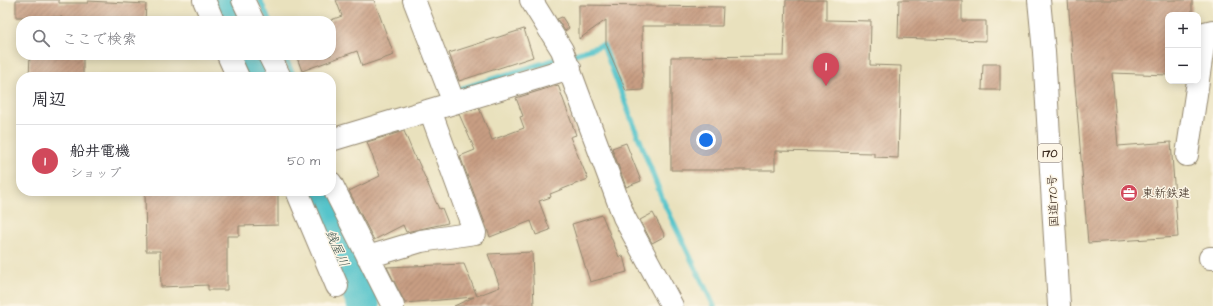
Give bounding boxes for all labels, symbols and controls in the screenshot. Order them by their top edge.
map controls [1165,12,1201,84]
button: + [1165,12,1201,48]
search box [16,16,336,60]
icon: search [30,27,52,49]
text: ここで検索 [62,29,137,50]
button: − [1165,48,1201,84]
pin: 1 [813,53,839,86]
text: 周辺 [32,88,66,112]
your location [696,130,716,150]
text: 船井電機 [70,141,130,162]
road number: 170 [1038,144,1062,162]
text: 1 [44,152,46,170]
text: 50 m [287,152,320,170]
text: ショップ [70,164,121,182]
street label: 国道170号 [1044,174,1063,228]
office icon: 東新鉄建 [1119,183,1139,203]
place label: 東新鉄建 [1142,185,1190,202]
water label: 銭屋川 [321,227,353,270]

